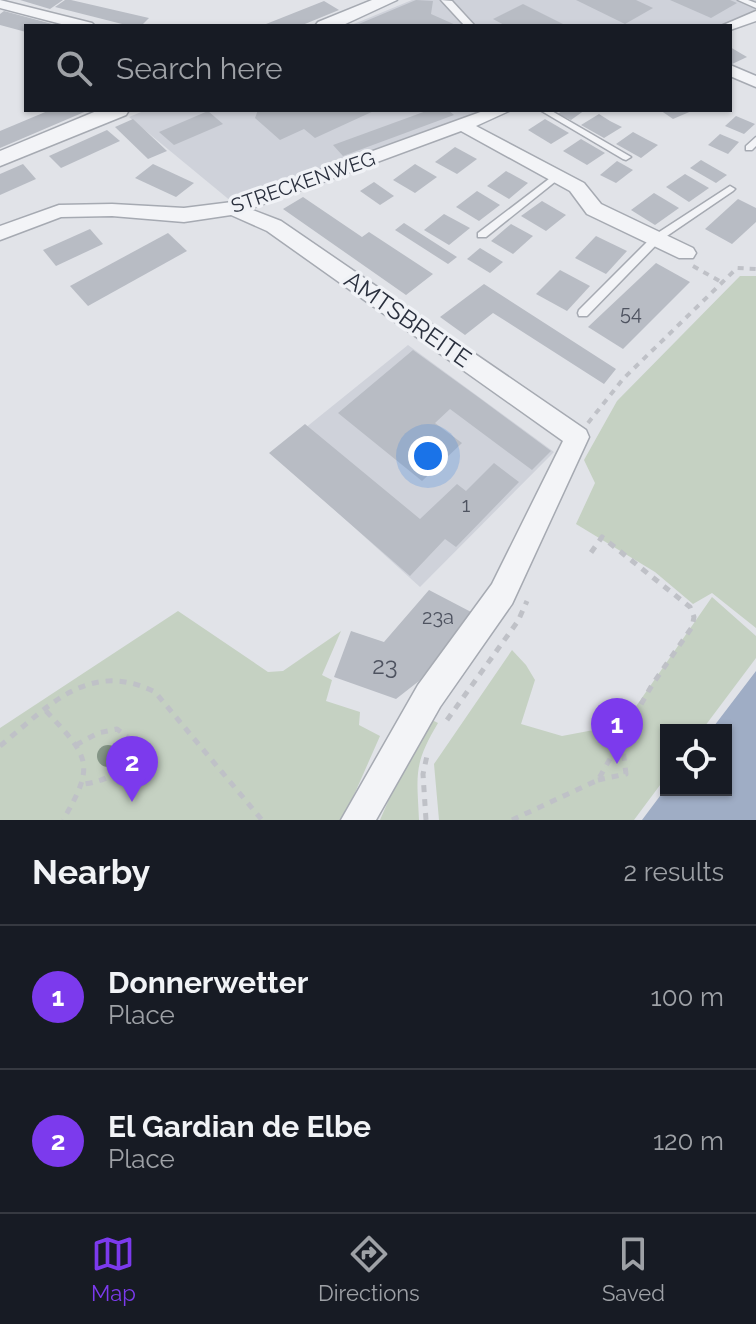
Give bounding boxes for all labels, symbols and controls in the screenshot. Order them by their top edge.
search box [24,24,732,112]
icon: search [52,46,96,90]
text: Search here [116,51,283,86]
street label: STRECKENWEG [228,146,378,218]
street label: AMTSBREITE [339,265,477,373]
house number: 54 [620,301,642,325]
your location [408,436,448,476]
house number: 1 [462,493,471,517]
house number: 23a [422,605,454,629]
house number: 23 [372,651,398,680]
pin: 1 [591,698,643,764]
map controls [660,724,732,796]
button: locate [660,724,732,796]
pin: 2 [106,736,158,802]
text: Nearby [32,852,150,892]
text: 2 results [624,857,724,887]
text: Donnerwetter [108,965,308,1000]
text: 1 [52,982,64,1012]
text: 100 m [651,982,724,1012]
text: Place [108,1000,175,1030]
text: El Gardian de Elbe [108,1109,371,1144]
text: 2 [51,1126,65,1156]
text: 120 m [653,1126,724,1156]
text: Place [108,1144,175,1174]
tab: Map [91,1232,136,1306]
tab: Directions [318,1232,420,1306]
tab: Saved [602,1232,665,1306]

